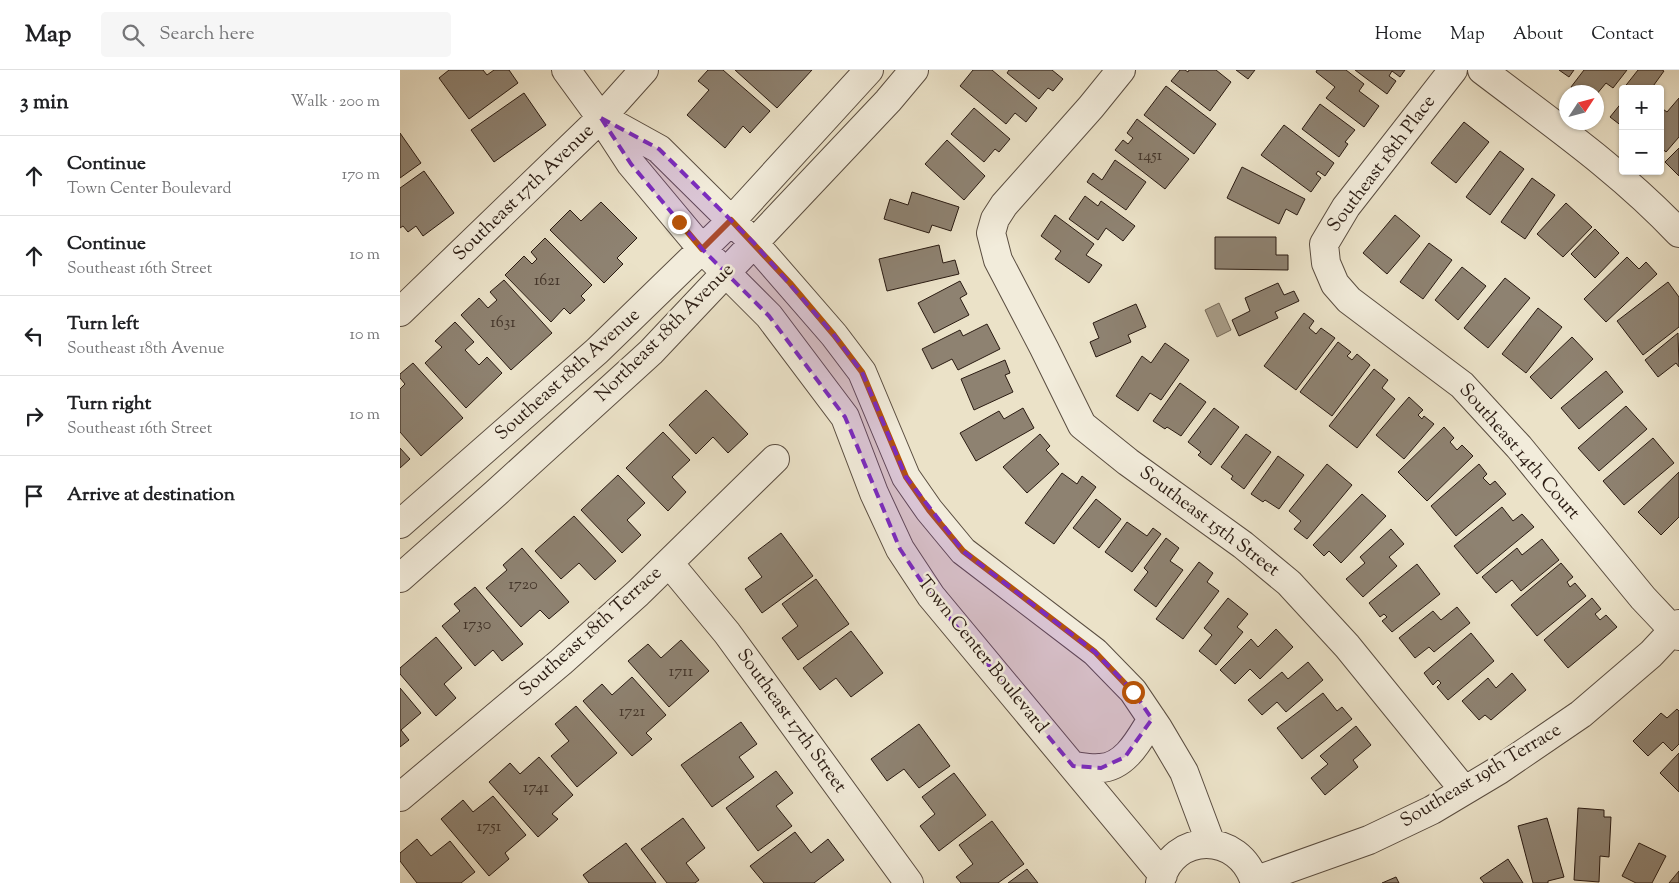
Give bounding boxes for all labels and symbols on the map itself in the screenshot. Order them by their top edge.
north arrow [1559,85,1604,130]
street label: Southeast 18th Place [1321,90,1443,238]
street label: Southeast 17th Avenue [447,118,601,268]
house number: 1451 [1138,145,1163,168]
route end [668,211,691,234]
street label: Northeast 18th Avenue [589,257,741,409]
house number: 1621 [534,270,561,293]
street label: Southeast 18th Avenue [490,302,647,448]
house number: 1631 [490,312,516,335]
street label: Southeast 14th Court [1452,378,1586,527]
street label: Southeast 15th Street [1133,460,1285,584]
street label: Southeast 18th Terrace [514,560,669,704]
street label: Town Center Boulevard [910,571,1054,740]
house number: 1720 [508,574,538,597]
house number: 1730 [463,614,491,637]
street label: Southeast 17th Street [729,643,853,799]
house number: 1711 [669,661,694,684]
route start [1122,681,1145,704]
house number: 1721 [619,701,646,724]
street label: Southeast 19th Terrace [1395,717,1567,835]
house number: 1741 [523,777,549,800]
house number: 1751 [477,816,502,839]

